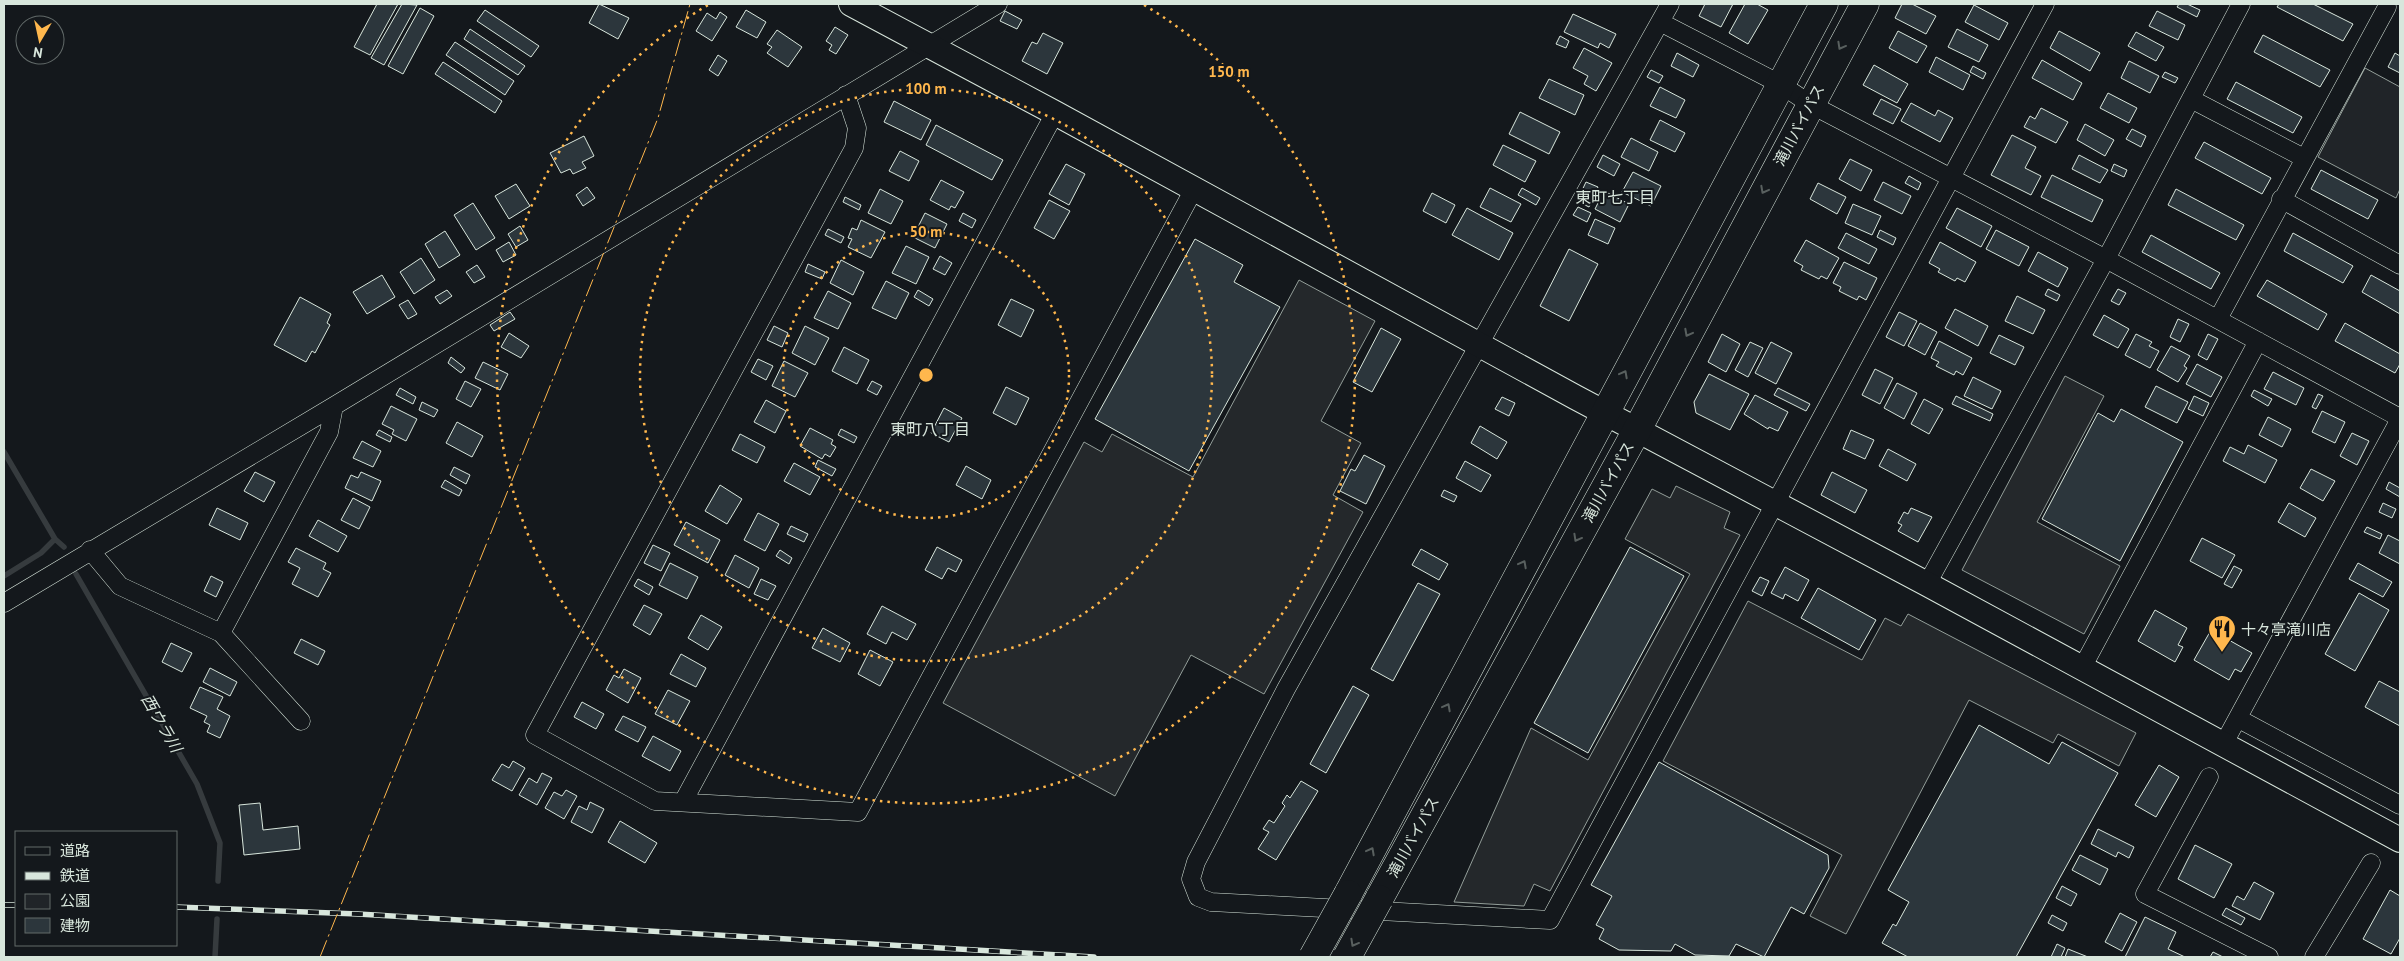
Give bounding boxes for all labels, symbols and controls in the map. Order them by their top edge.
north arrow [15,15,65,65]
one-way arrow [1838,41,1848,50]
text: N [32,43,44,62]
text: 150 m [1208,62,1250,81]
text: 100 m [905,79,947,98]
street label: 滝川バイパス [1770,81,1828,169]
one-way arrow [1760,184,1770,193]
district label: 東町七丁目 [1575,187,1655,207]
text: 50 m [910,222,942,241]
one-way arrow [1684,328,1694,337]
centre of rings [917,366,935,384]
one-way arrow [1618,370,1628,379]
district label: 東町八丁目 [890,419,970,439]
street label: 滝川バイパス [1578,438,1638,526]
one-way arrow [1574,532,1584,541]
one-way arrow [1517,560,1527,569]
restaurant icon: 十々亭滝川店 [2207,614,2237,653]
place label: 十々亭滝川店 [2241,620,2331,639]
water label: 西ウラ川 [137,690,188,757]
one-way arrow [1441,704,1451,713]
street label: 滝川バイパス [1383,793,1443,881]
legend [15,831,178,946]
text: 道路 [60,841,90,860]
one-way arrow [1364,847,1374,856]
text: 鉄道 [60,866,90,885]
text: 公園 [60,891,90,910]
text: 建物 [60,916,90,935]
one-way arrow [1351,938,1361,947]

